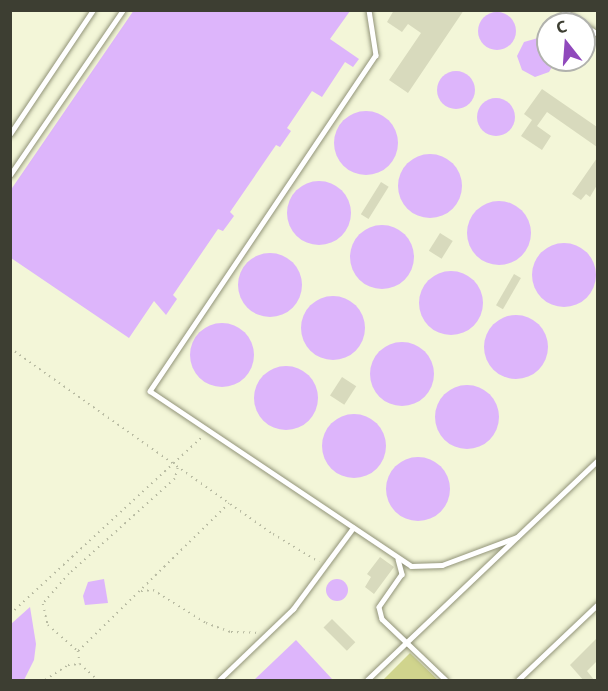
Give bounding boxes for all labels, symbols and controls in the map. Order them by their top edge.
north arrow [536,12,596,72]
text: С [553,15,569,39]

